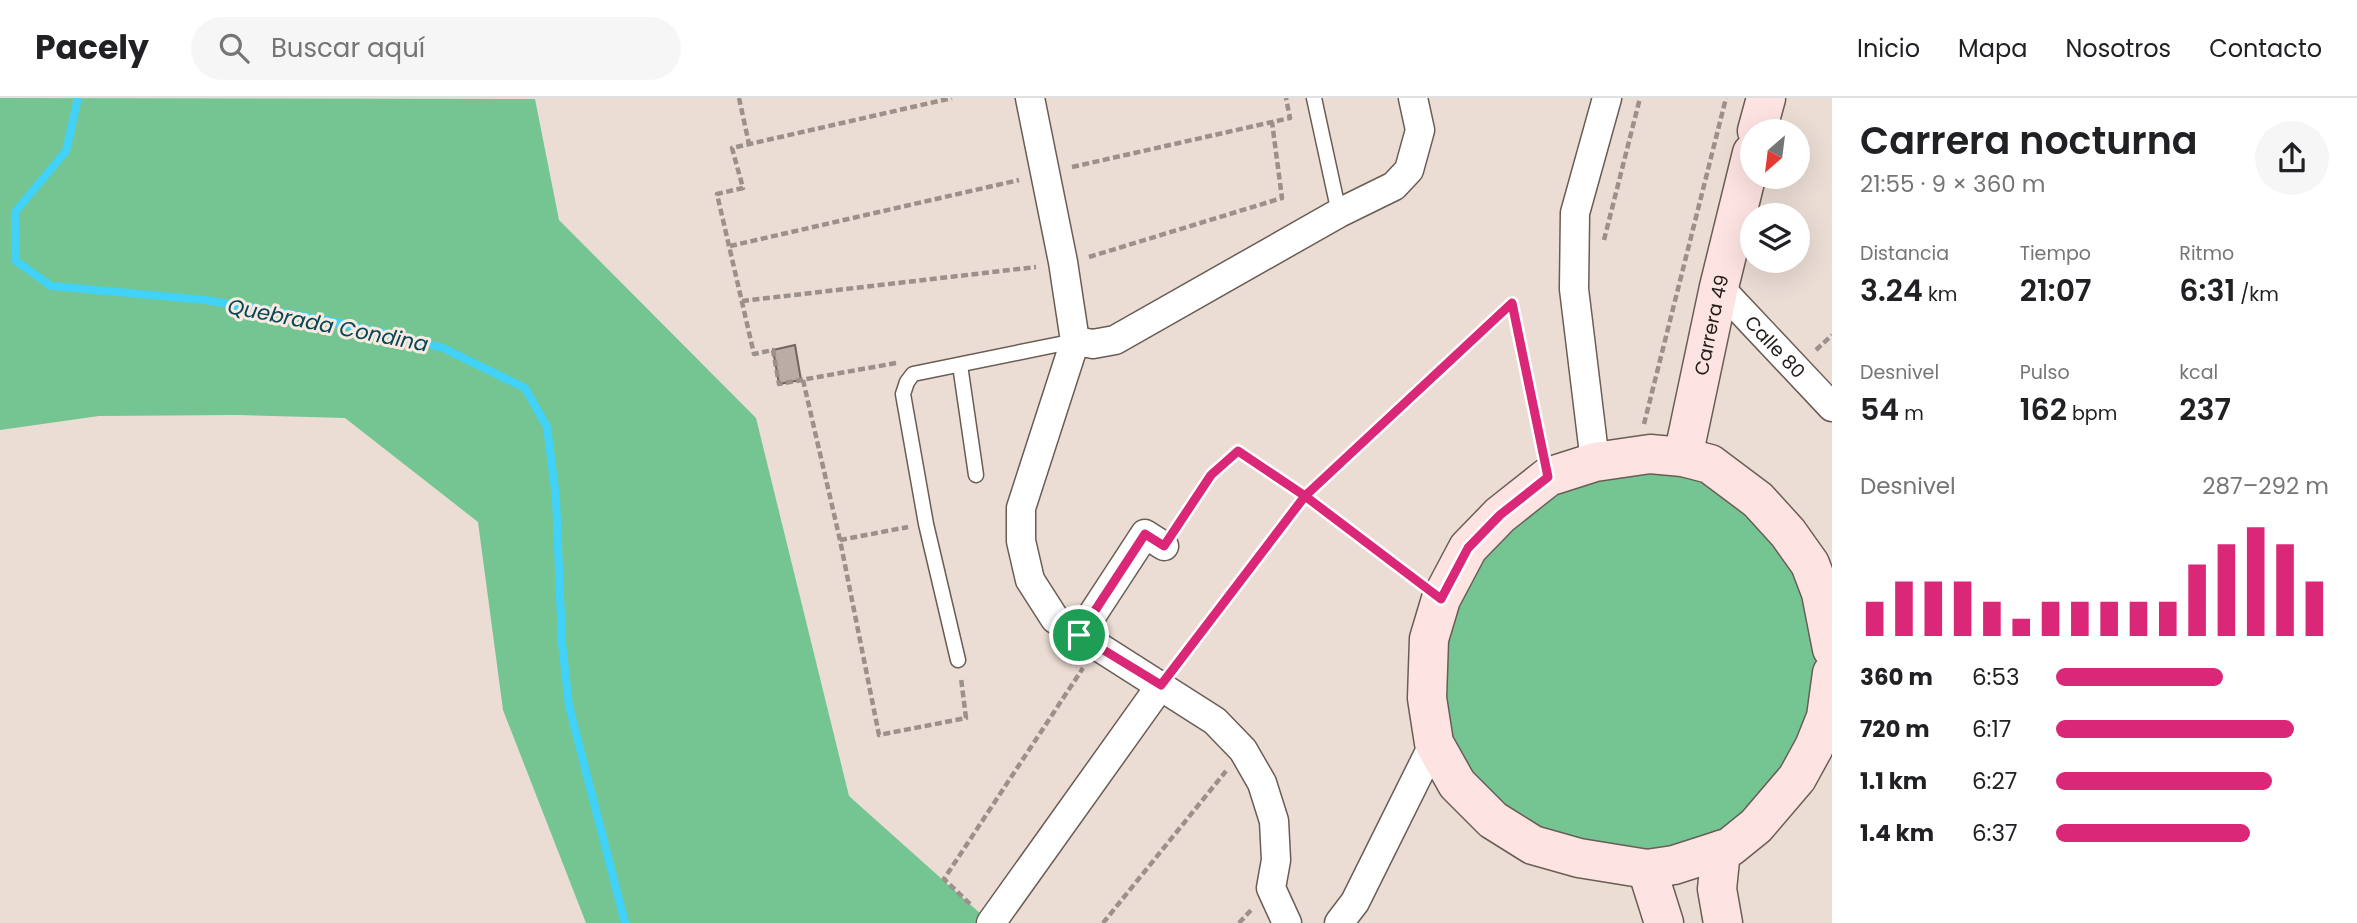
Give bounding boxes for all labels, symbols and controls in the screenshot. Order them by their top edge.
search box [191,17,681,80]
text: Pacely [35,24,149,71]
icon: search [215,29,253,67]
text: Buscar aquí [271,30,425,66]
text: Inicio [1857,32,1920,65]
text: Mapa [1958,32,2027,65]
text: Nosotros [2065,32,2171,65]
text: Contacto [2209,32,2322,65]
text: Carrera nocturna [1860,114,2198,167]
north arrow [1740,119,1810,189]
map controls [1740,119,1810,273]
button: share [2255,121,2329,195]
text: 21:55 · 9 × 360 m [1860,168,2046,200]
button: layers [1740,203,1810,273]
text: Distancia [1860,240,1949,267]
text: Tiempo [2020,240,2091,267]
text: Ritmo [2179,240,2234,267]
text: 3.24 [1860,269,1923,312]
text: 21:07 [2020,269,2091,312]
text: 6:31 [2179,269,2235,312]
street label: Carrera 49 [1687,272,1735,378]
text: km [1923,281,1957,308]
text: /km [2235,281,2279,308]
water label: Quebrada Condina [225,291,431,359]
street label: Calle 80 [1739,309,1812,384]
text: Desnivel [1860,359,1939,386]
text: Pulso [2020,359,2070,386]
text: kcal [2179,359,2218,386]
text: 54 [1860,388,1899,431]
text: 162 [2020,388,2067,431]
text: 237 [2179,388,2231,431]
text: m [1899,400,1924,427]
text: bpm [2067,400,2117,427]
text: Desnivel [1860,470,1956,502]
text: 287–292 m [2202,470,2329,502]
pin [1049,605,1109,665]
icon: arrive [1060,616,1098,654]
text: 360 m [1860,661,1933,693]
text: 6:53 [1972,661,2020,693]
text: 720 m [1860,713,1930,745]
text: 6:17 [1972,713,2011,745]
text: 1.1 km [1860,765,1927,797]
text: 6:27 [1972,765,2017,797]
text: 1.4 km [1860,817,1934,849]
text: 6:37 [1972,817,2018,849]

